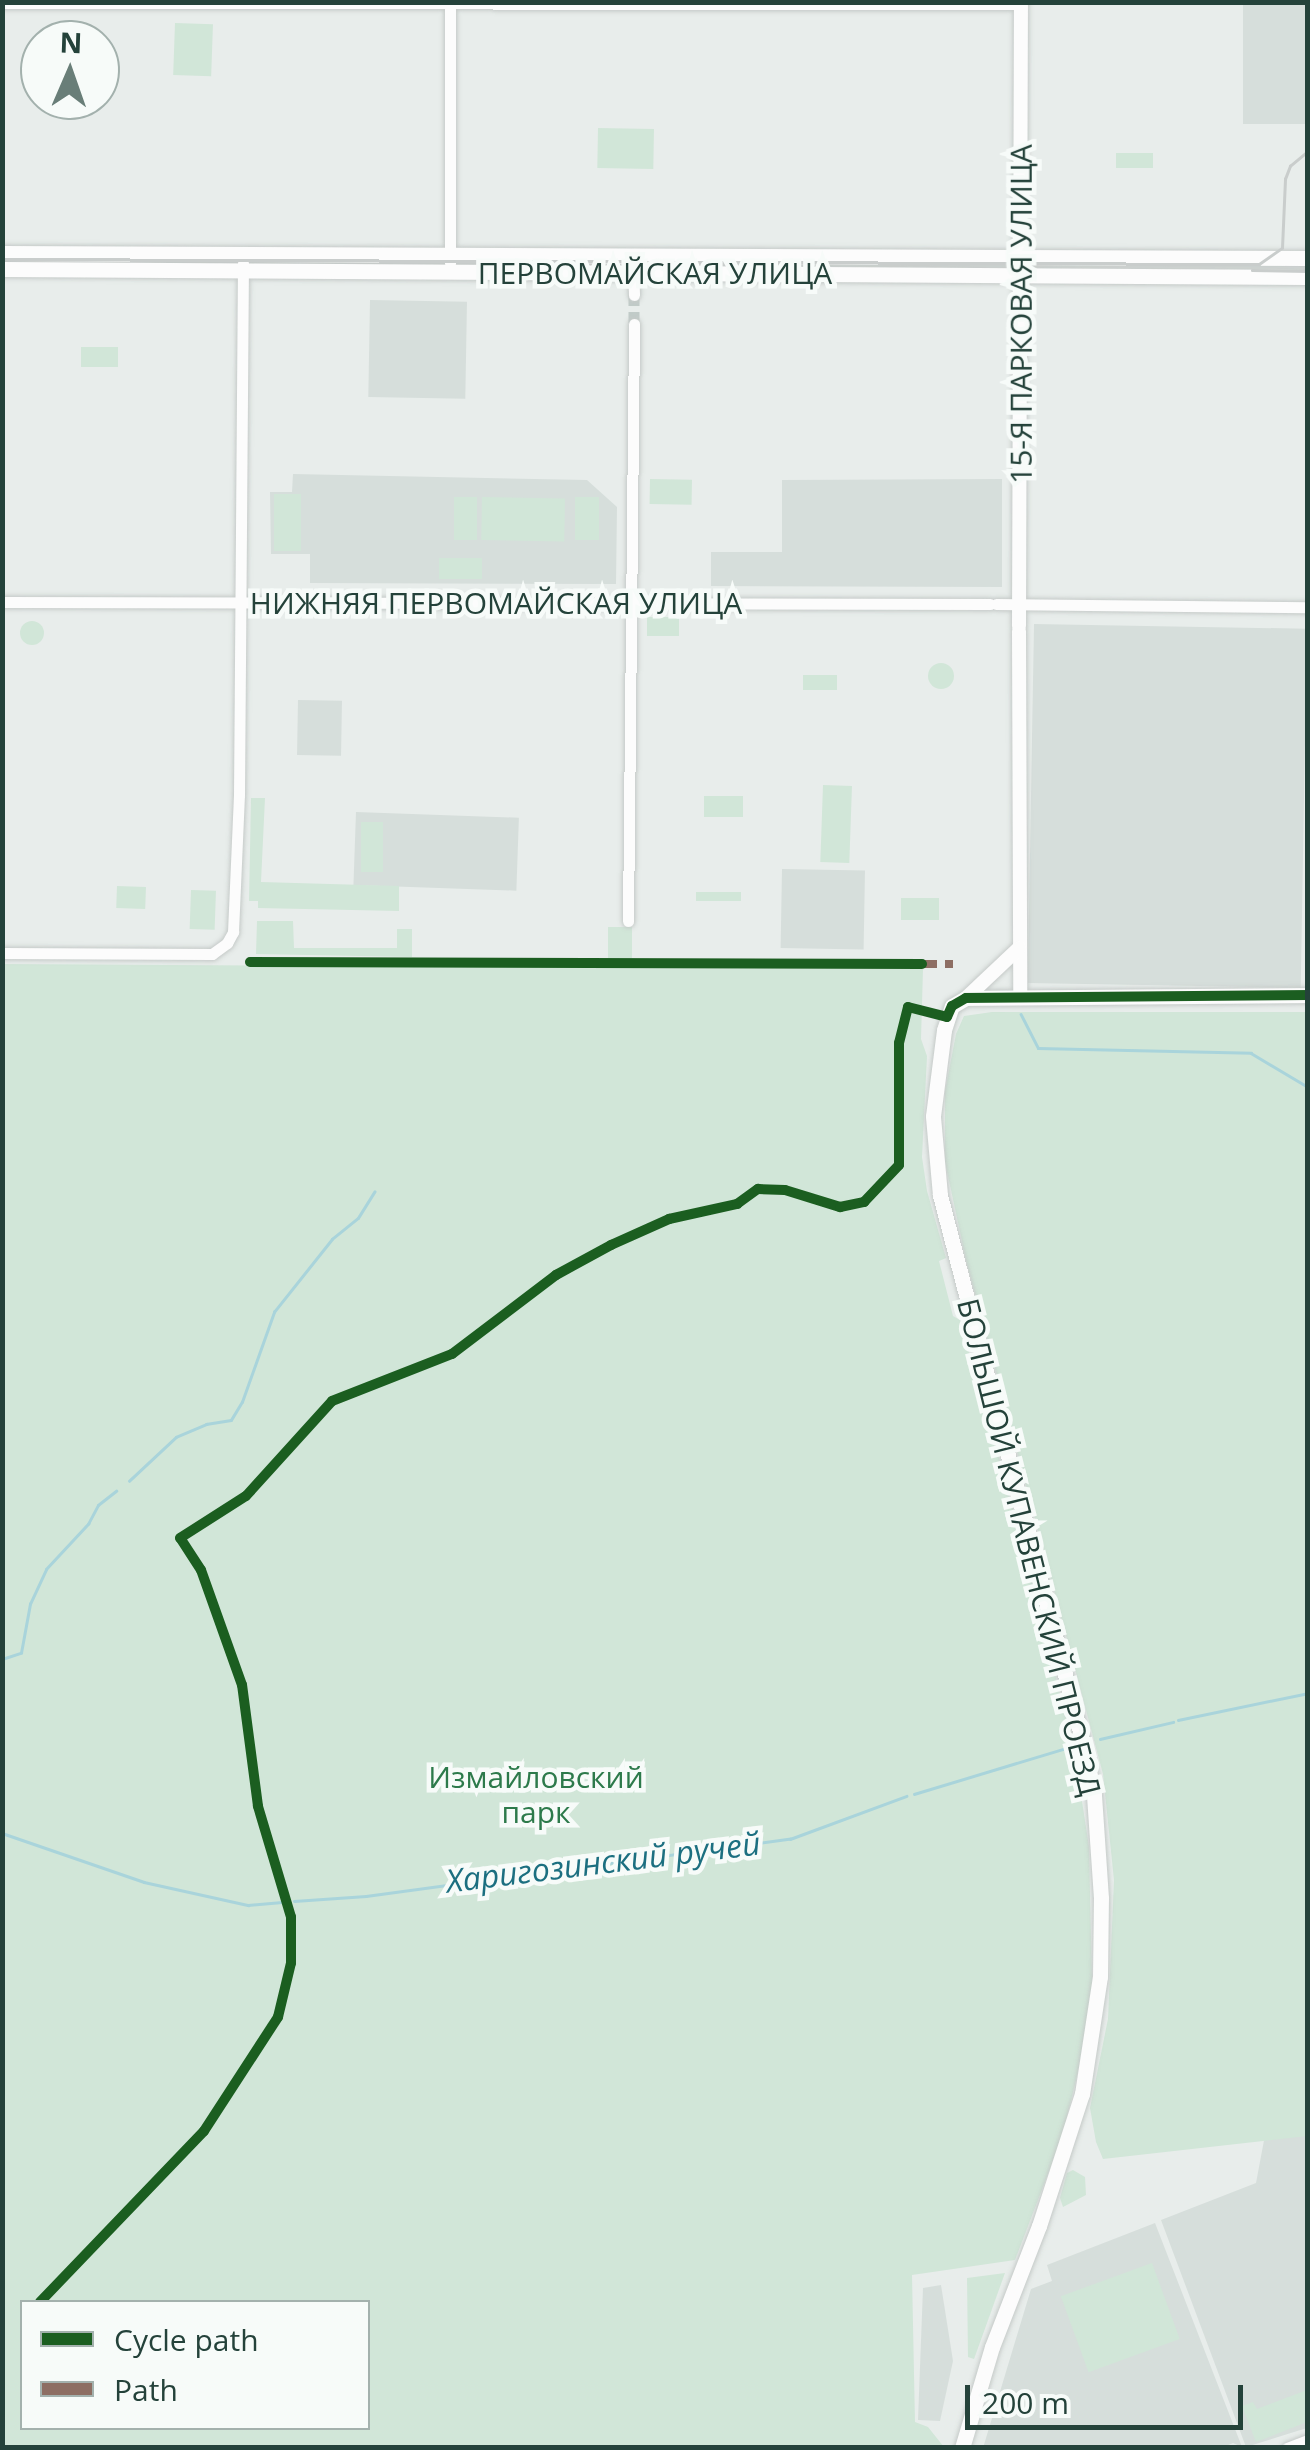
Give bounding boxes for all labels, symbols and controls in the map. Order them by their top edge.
north arrow [20,20,120,120]
text: N [59,23,83,61]
street label: 15-Я ПАРКОВАЯ УЛИЦА [1003,144,1039,484]
street label: ПЕРВОМАЙСКАЯ УЛИЦА [478,255,832,291]
street label: НИЖНЯЯ ПЕРВОМАЙСКАЯ УЛИЦА [250,585,742,621]
street label: БОЛЬШОЙ КУПАВЕНСКИЙ ПРОЕЗД [950,1295,1108,1799]
park label: Измайловский парк [428,1759,644,1830]
water label: Харигозинский ручей [444,1824,762,1900]
legend [20,2300,370,2430]
text: Cycle path [114,2319,259,2360]
scale bar [970,2365,1248,2427]
text: Path [114,2369,178,2410]
text: 200 m [982,2382,1069,2423]

